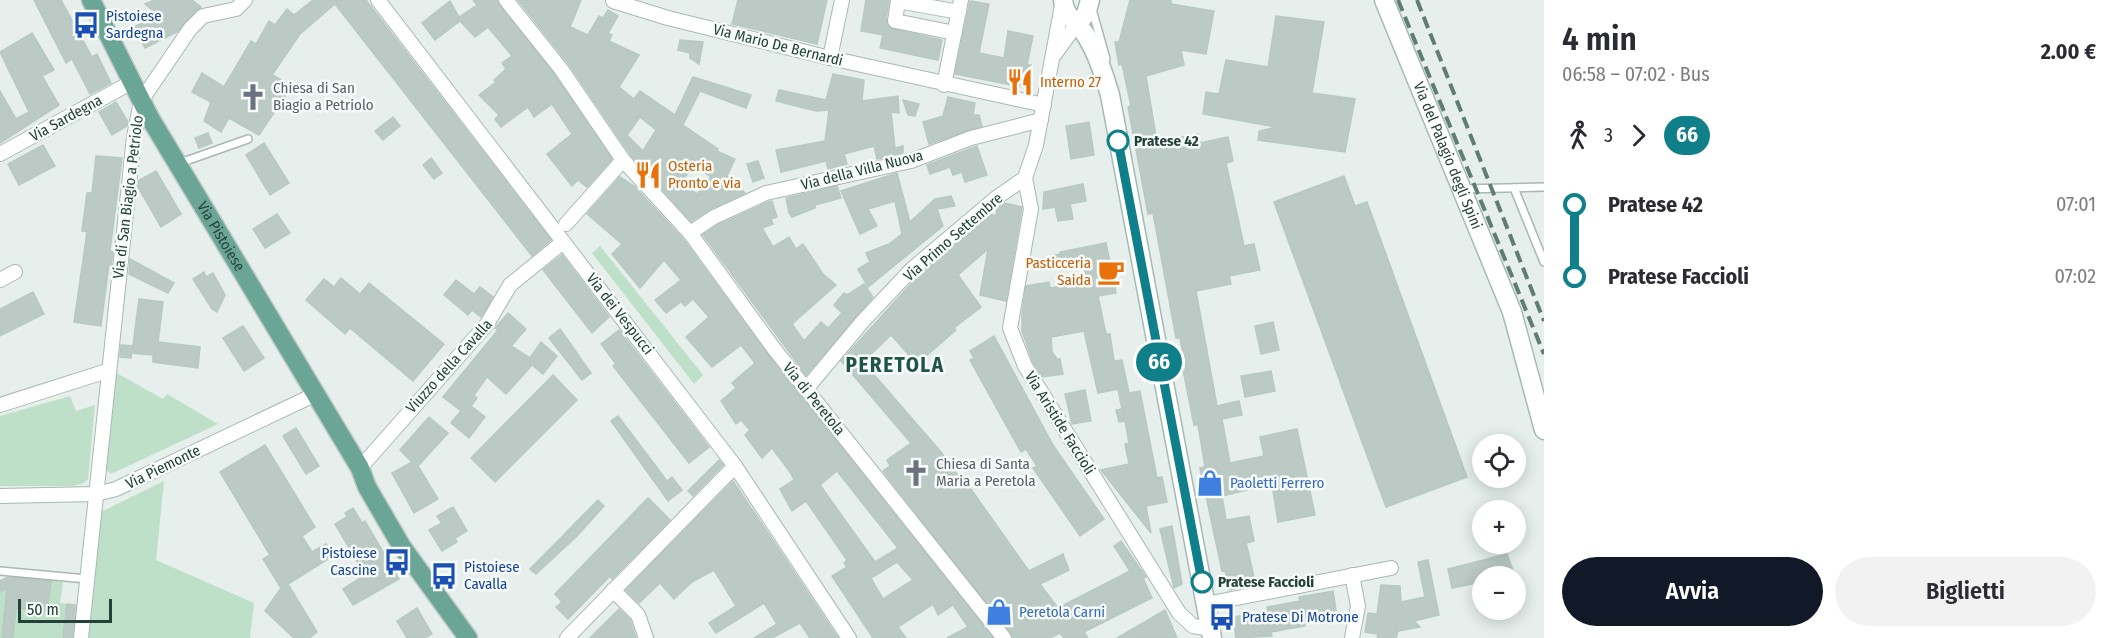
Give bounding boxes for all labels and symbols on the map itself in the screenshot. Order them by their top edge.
place label: Pistoiese Sardegna [106,7,163,42]
bus stop icon: Pistoiese Sardegna [71,10,101,40]
street label: Via Mario De Bernardi [711,20,845,70]
restaurant icon: Interno 27 [1005,67,1035,97]
place label: Interno 27 [1040,73,1101,91]
place label: Chiesa di San Biagio a Petriolo [273,79,374,114]
street label: Via del Palagio degli Spini [1410,79,1486,232]
church icon: Chiesa di San Biagio a Petriolo [238,82,268,112]
street label: Via Sardegna [27,91,105,145]
street label: Via di San Biagio a Petriolo [109,114,147,280]
marker: Pratese 42 [1107,130,1129,152]
place label: Pratese 42 [1134,132,1199,150]
street label: Via della Villa Nuova [799,146,925,194]
place label: Osteria Pronto e via [668,157,741,192]
restaurant icon: Osteria Pronto e via [633,160,663,190]
street label: Via Primo Settembre [900,189,1006,285]
street label: Via Pistoiese [193,198,249,274]
place label: Pasticceria Saida [1026,254,1091,289]
cafe icon: Pasticceria Saida [1096,257,1126,287]
street label: Via dei Vespucci [583,270,657,358]
street label: Viuzzo della Cavalla [402,315,496,417]
line badge: 66 [1132,342,1186,382]
district label: PERETOLA [845,352,945,378]
street label: Via di Peretola [779,359,849,439]
street label: Via Aristide Faccioli [1021,368,1099,478]
street label: Via Piemonte [123,441,203,493]
place label: Chiesa di Santa Maria a Peretola [936,455,1036,490]
church icon: Chiesa di Santa Maria a Peretola [901,458,931,488]
shop icon: Paoletti Ferrero [1195,468,1225,498]
place label: Paoletti Ferrero [1230,474,1324,492]
place label: Pistoiese Cascine [321,544,377,579]
bus stop icon: Pistoiese Cascine [382,547,412,577]
place label: Pistoiese Cavalla [464,558,520,593]
bus stop icon: Pistoiese Cavalla [429,561,459,591]
marker: Pratese Faccioli [1191,571,1213,593]
place label: Pratese Faccioli [1218,573,1314,591]
scale bar [18,596,112,624]
shop icon: Peretola Carni [984,597,1014,627]
bus stop icon: Pratese Di Motrone [1207,602,1237,632]
place label: Peretola Carni [1019,603,1105,621]
place label: Pratese Di Motrone [1242,608,1359,626]

